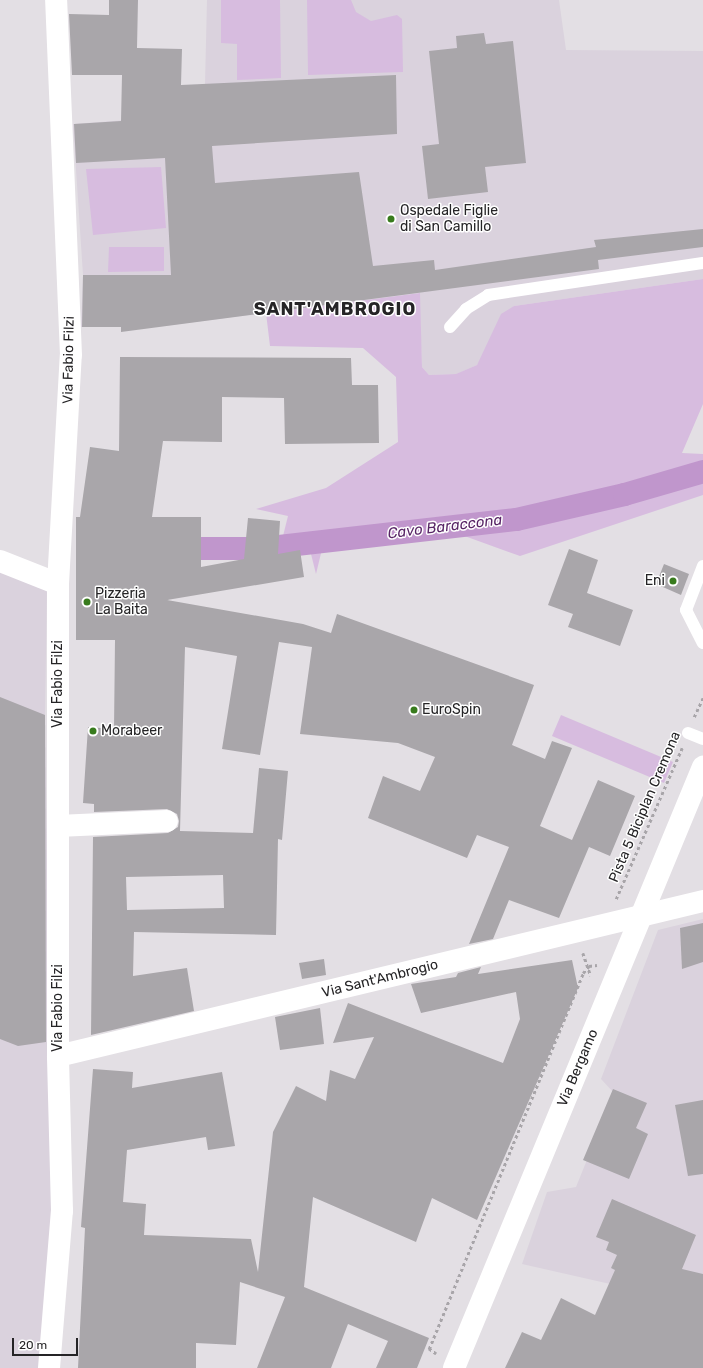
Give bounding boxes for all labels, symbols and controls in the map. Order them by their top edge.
place label: Ospedale Figlie di San Camillo [400,203,498,236]
marker: Ospedale Figlie di San Camillo [385,213,397,225]
district label: SANT'AMBROGIO [254,298,416,320]
street label: Via Fabio Filzi [60,316,78,404]
water label: Cavo Baraccona [387,511,503,543]
place label: Eni [645,573,665,589]
marker: Eni [668,576,678,586]
place label: Pizzeria La Baita [95,586,148,618]
marker: Pizzeria La Baita [82,597,92,607]
street label: Via Fabio Filzi [50,640,66,728]
place label: EuroSpin [422,702,481,718]
marker: EuroSpin [409,705,419,715]
place label: Morabeer [101,723,162,739]
marker: Morabeer [88,726,98,736]
street label: Pista 5 Biciplan Cremona [606,729,684,885]
street label: Via Sant'Ambrogio [320,956,440,1002]
street label: Via Fabio Filzi [50,964,66,1052]
street label: Via Bergamo [554,1027,602,1109]
scale bar [14,1330,80,1356]
text: 20 m [19,1338,47,1352]

